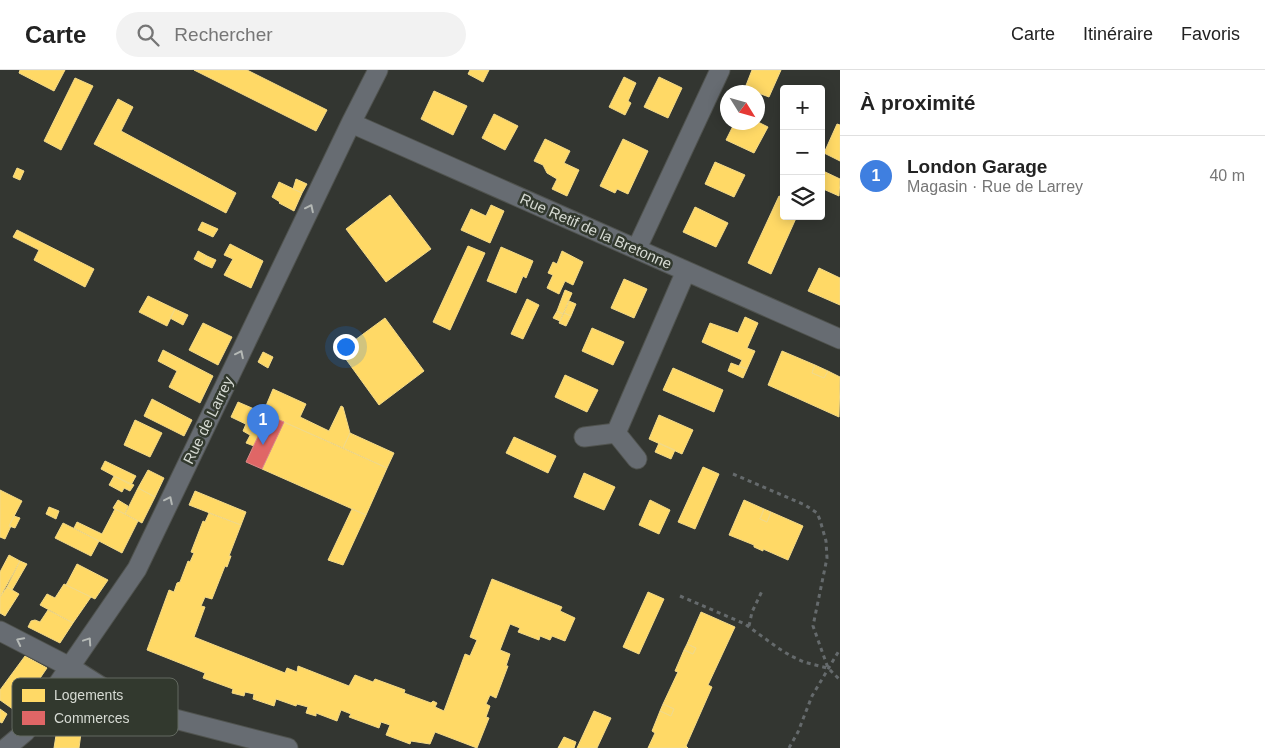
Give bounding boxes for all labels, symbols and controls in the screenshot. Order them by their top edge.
search box [116,12,466,57]
text: Carte [25,21,86,48]
icon: search [134,21,162,49]
text: Rechercher [174,24,273,45]
text: Carte [1011,24,1055,44]
text: Itinéraire [1083,24,1153,44]
text: Favoris [1181,24,1240,44]
north arrow [720,85,765,130]
map controls [780,85,825,220]
button: + [780,85,825,130]
text: À proximité [860,91,976,114]
button: − [780,130,825,175]
text: London Garage [907,156,1047,177]
text: 1 [872,167,880,184]
text: 40 m [1209,167,1245,184]
button: layers [780,175,825,220]
text: Magasin · Rue de Larrey [907,178,1083,195]
street label: Rue Retif de la Bretonne [518,190,674,272]
one-way arrow [304,204,315,213]
your location [333,334,359,360]
one-way arrow [234,350,244,359]
street label: Rue de Larrey [180,373,237,466]
pin: 1 [247,404,279,445]
one-way arrow [163,497,173,506]
one-way arrow [16,637,25,647]
one-way arrow [82,637,91,647]
legend [12,678,178,736]
text: Logements [54,687,123,703]
text: Commerces [54,710,129,726]

